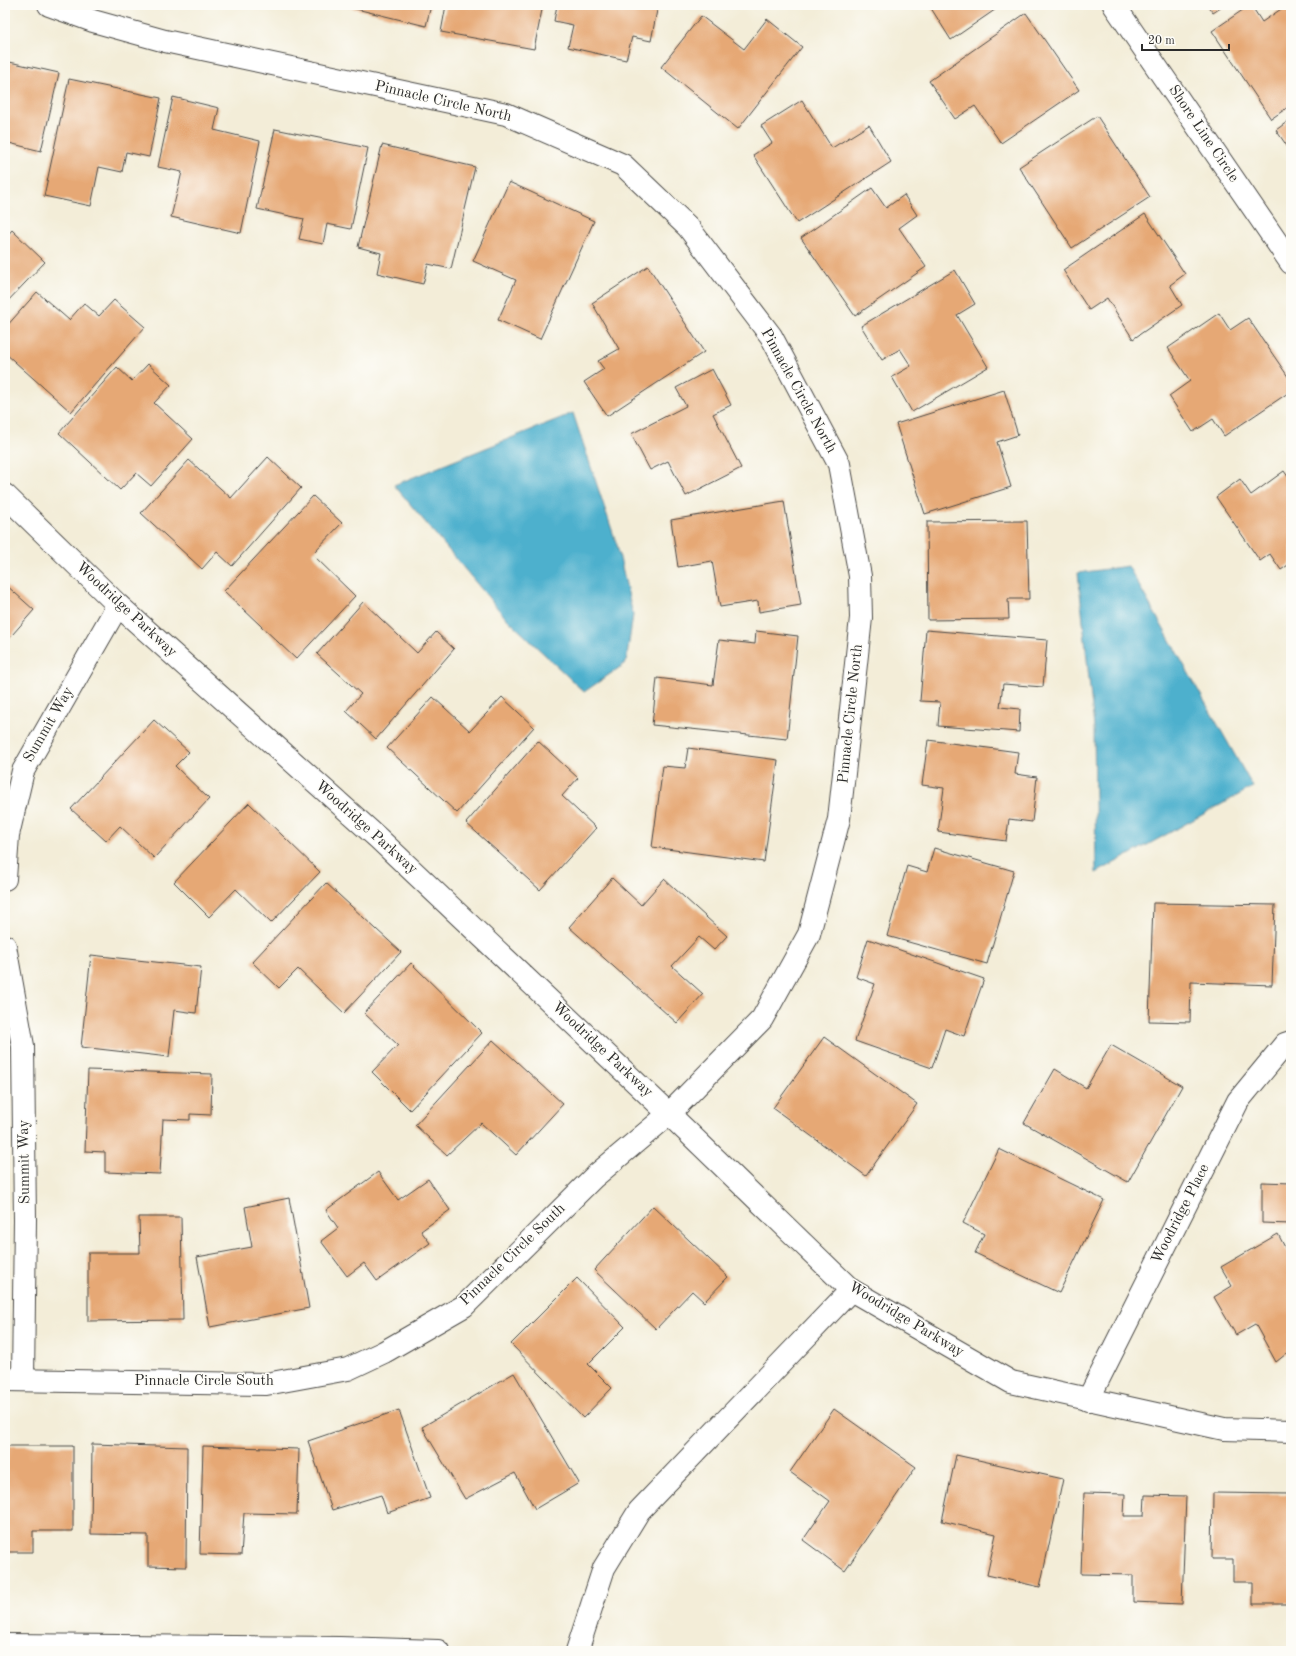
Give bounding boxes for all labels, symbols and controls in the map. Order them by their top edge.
scale bar [1142,26,1229,52]
text: 20 m [1148,35,1175,47]
street label: Pinnacle Circle North [373,79,513,125]
street label: Shore Line Circle [1165,83,1241,185]
street label: Pinnacle Circle North [757,326,839,456]
street label: Woodridge Parkway [73,560,179,660]
street label: Pinnacle Circle North [836,644,866,784]
street label: Summit Way [21,685,77,765]
street label: Woodridge Parkway [312,778,420,878]
street label: Woodridge Parkway [549,1000,655,1100]
street label: Summit Way [17,1120,33,1204]
street label: Woodridge Place [1149,1162,1213,1266]
street label: Pinnacle Circle South [458,1201,568,1309]
street label: Woodridge Parkway [846,1280,966,1360]
street label: Pinnacle Circle South [134,1374,274,1389]

